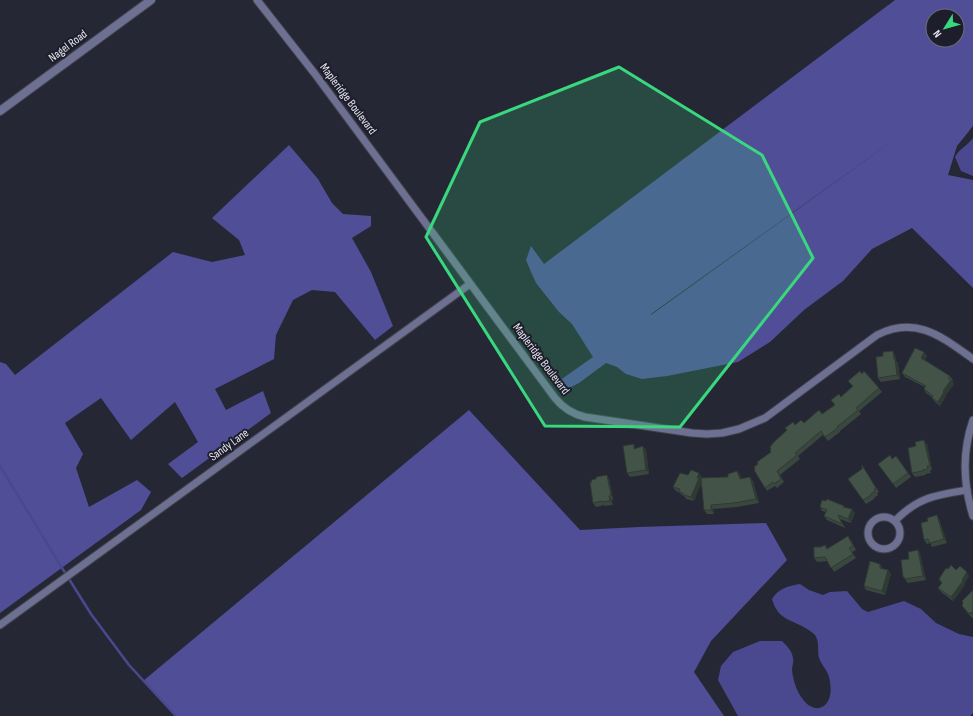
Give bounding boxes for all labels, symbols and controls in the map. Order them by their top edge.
north arrow [925,8,965,48]
street label: Nagel Road [46,27,90,65]
text: N [930,27,944,40]
street label: Mapleridge Boulevard [316,60,380,138]
street label: Mapleridge Boulevard [509,320,573,398]
street label: Sandy Lane [206,425,252,464]

